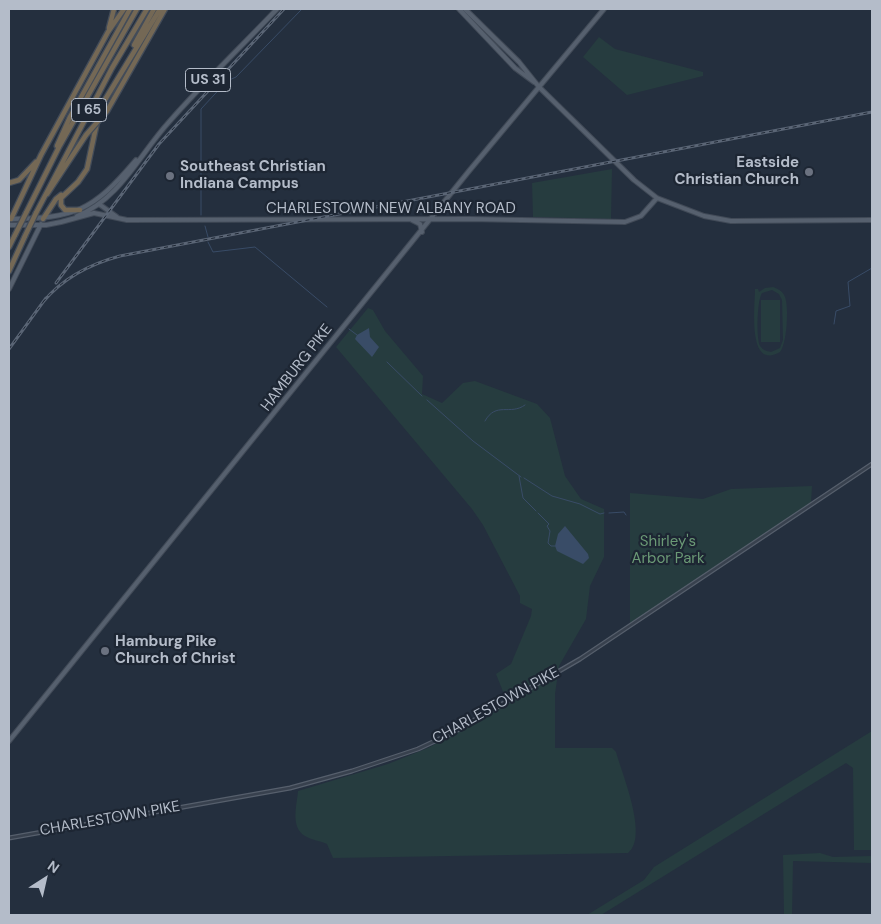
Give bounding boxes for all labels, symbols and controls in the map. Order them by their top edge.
road number: US 31 [186,68,230,92]
road number: I 65 [72,98,106,122]
place label: Eastside Christian Church [675,154,799,189]
place label: Southeast Christian Indiana Campus [180,158,326,193]
marker: Eastside Christian Church [803,166,815,178]
marker: Southeast Christian Indiana Campus [164,170,176,182]
street label: CHARLESTOWN NEW ALBANY ROAD [266,200,516,218]
street label: HAMBURG PIKE [257,321,337,415]
park label: Shirley's Arbor Park [632,533,704,568]
place label: Hamburg Pike Church of Christ [115,633,236,668]
marker: Hamburg Pike Church of Christ [99,645,111,657]
street label: CHARLESTOWN PIKE [429,664,563,748]
street label: CHARLESTOWN PIKE [38,798,182,840]
north arrow [20,854,70,904]
text: N [44,856,63,877]

